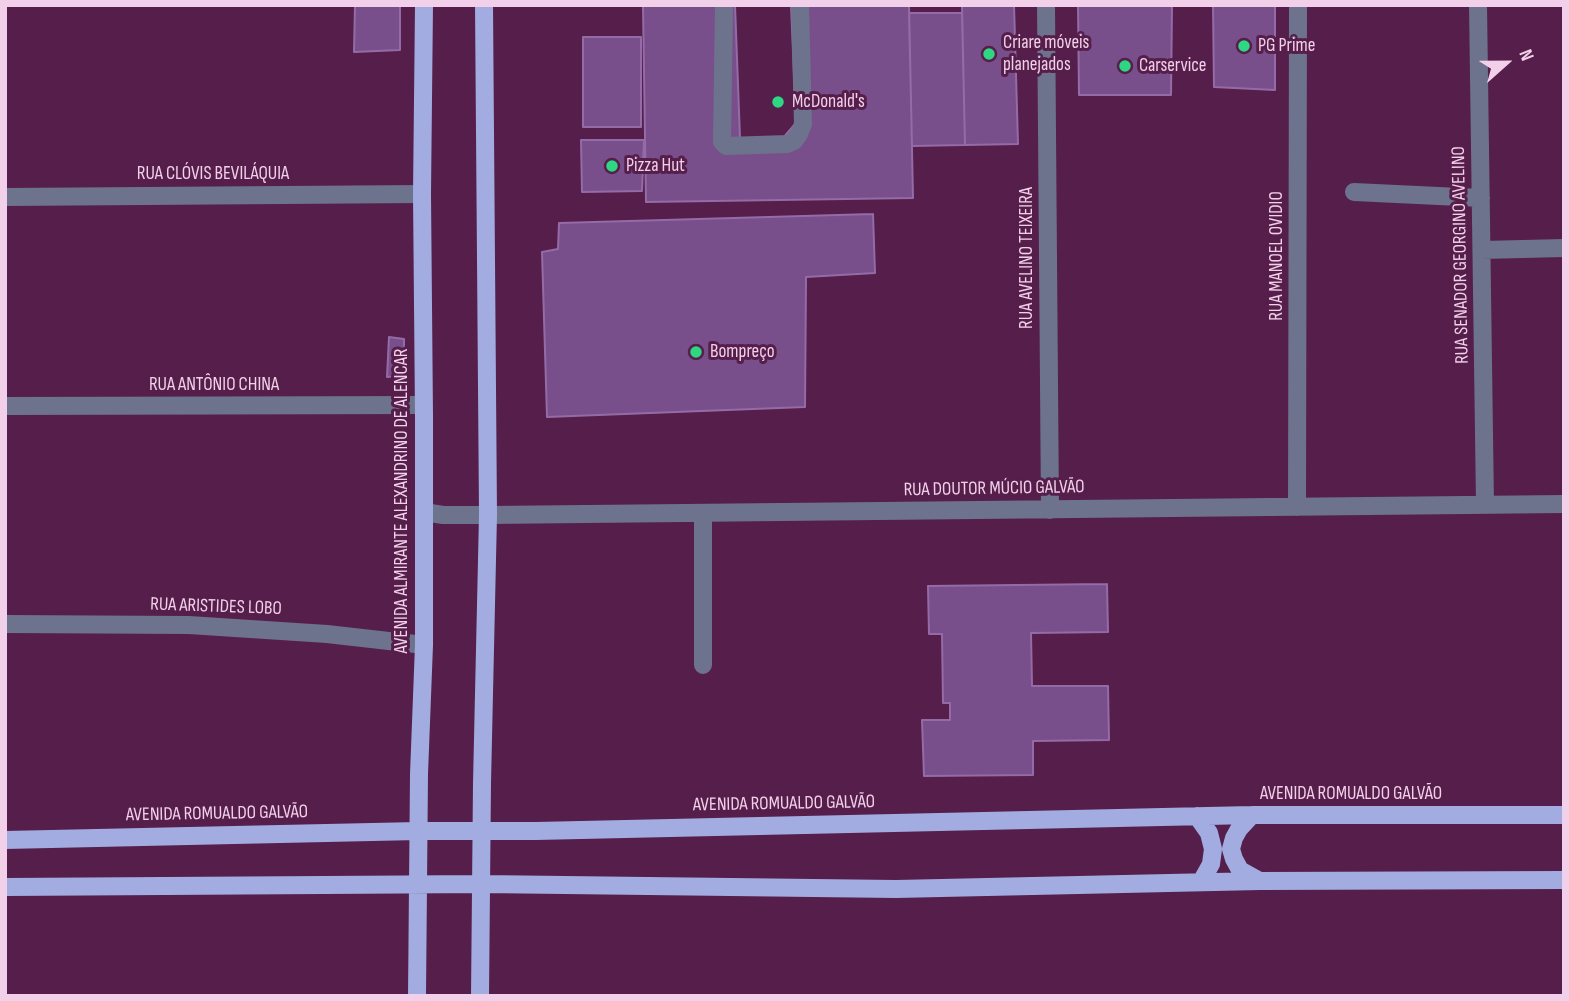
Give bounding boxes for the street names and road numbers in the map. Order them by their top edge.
street label: RUA SENADOR GEORGINO AVELINO [1448,146,1474,364]
street label: RUA CLÓVIS BEVILÁQUIA [137,163,289,185]
street label: RUA AVELINO TEIXEIRA [1016,187,1038,329]
street label: RUA MANOEL OVIDIO [1266,191,1288,321]
street label: AVENIDA ALMIRANTE ALEXANDRINO DE ALENCAR [391,348,413,654]
street label: RUA ANTÔNIO CHINA [149,374,279,396]
street label: RUA DOUTOR MÚCIO GALVÃO [903,476,1085,502]
street label: RUA ARISTIDES LOBO [150,593,282,621]
street label: AVENIDA ROMUALDO GALVÃO [1260,783,1442,805]
street label: AVENIDA ROMUALDO GALVÃO [693,791,875,817]
street label: AVENIDA ROMUALDO GALVÃO [126,801,308,827]

